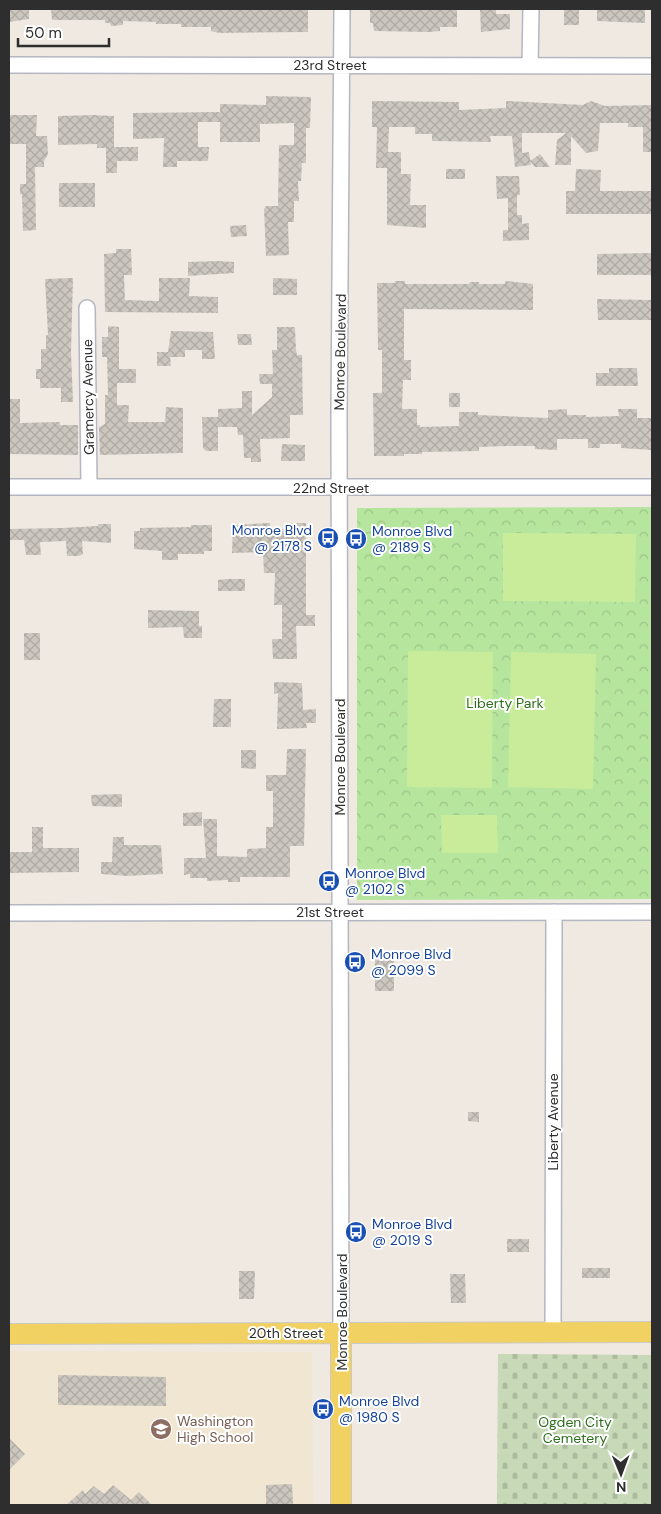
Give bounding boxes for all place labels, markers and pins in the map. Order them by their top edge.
place label: Monroe Blvd @ 2178 S [232,521,312,555]
place label: Monroe Blvd @ 2189 S [372,522,452,556]
bus stop icon: Monroe Blvd @ 2178 S [316,526,340,550]
bus stop icon: Monroe Blvd @ 2189 S [344,527,368,551]
place label: Monroe Blvd @ 2102 S [345,864,425,898]
bus stop icon: Monroe Blvd @ 2102 S [317,869,341,893]
place label: Monroe Blvd @ 2099 S [371,945,451,979]
bus stop icon: Monroe Blvd @ 2099 S [343,950,367,974]
place label: Monroe Blvd @ 2019 S [372,1215,452,1249]
bus stop icon: Monroe Blvd @ 2019 S [344,1220,368,1244]
place label: Monroe Blvd @ 1980 S [339,1392,419,1426]
bus stop icon: Monroe Blvd @ 1980 S [311,1397,335,1421]
place label: Washington High School [177,1412,253,1446]
school or university icon: Washington High School [149,1417,173,1441]

